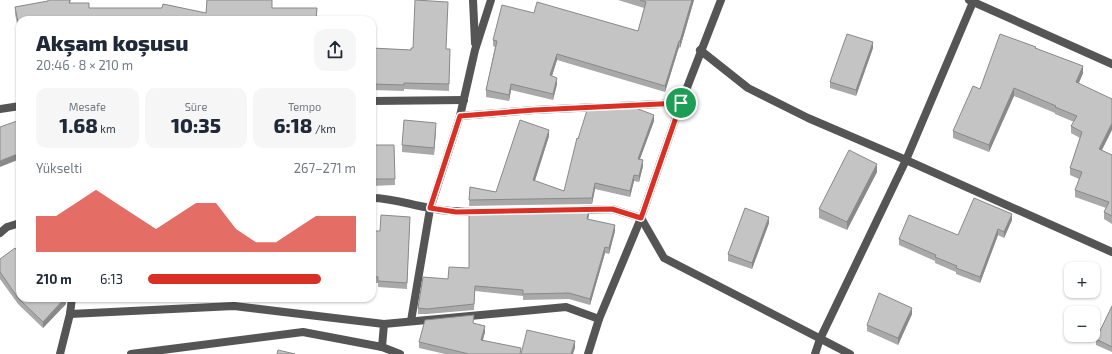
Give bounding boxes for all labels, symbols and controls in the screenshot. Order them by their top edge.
text: Akşam koşusu [36,29,189,55]
button: share [314,29,356,71]
text: 20:46 · 8 × 210 m [36,57,133,73]
pin [664,86,698,120]
icon: arrive [670,92,692,114]
text: Mesafe [69,100,106,113]
text: Süre [185,100,207,113]
text: Tempo [288,100,321,113]
text: 1.68 [59,113,98,137]
text: 10:35 [171,113,221,137]
text: 6:18 [273,113,312,137]
text: km [98,122,116,135]
text: /km [312,122,336,135]
text: Yükselti [36,160,82,176]
text: 267–271 m [294,160,356,176]
map controls [1064,262,1100,342]
button: + [1064,262,1100,298]
text: 210 m [36,271,72,287]
text: 6:13 [100,271,123,287]
button: − [1064,306,1100,342]

